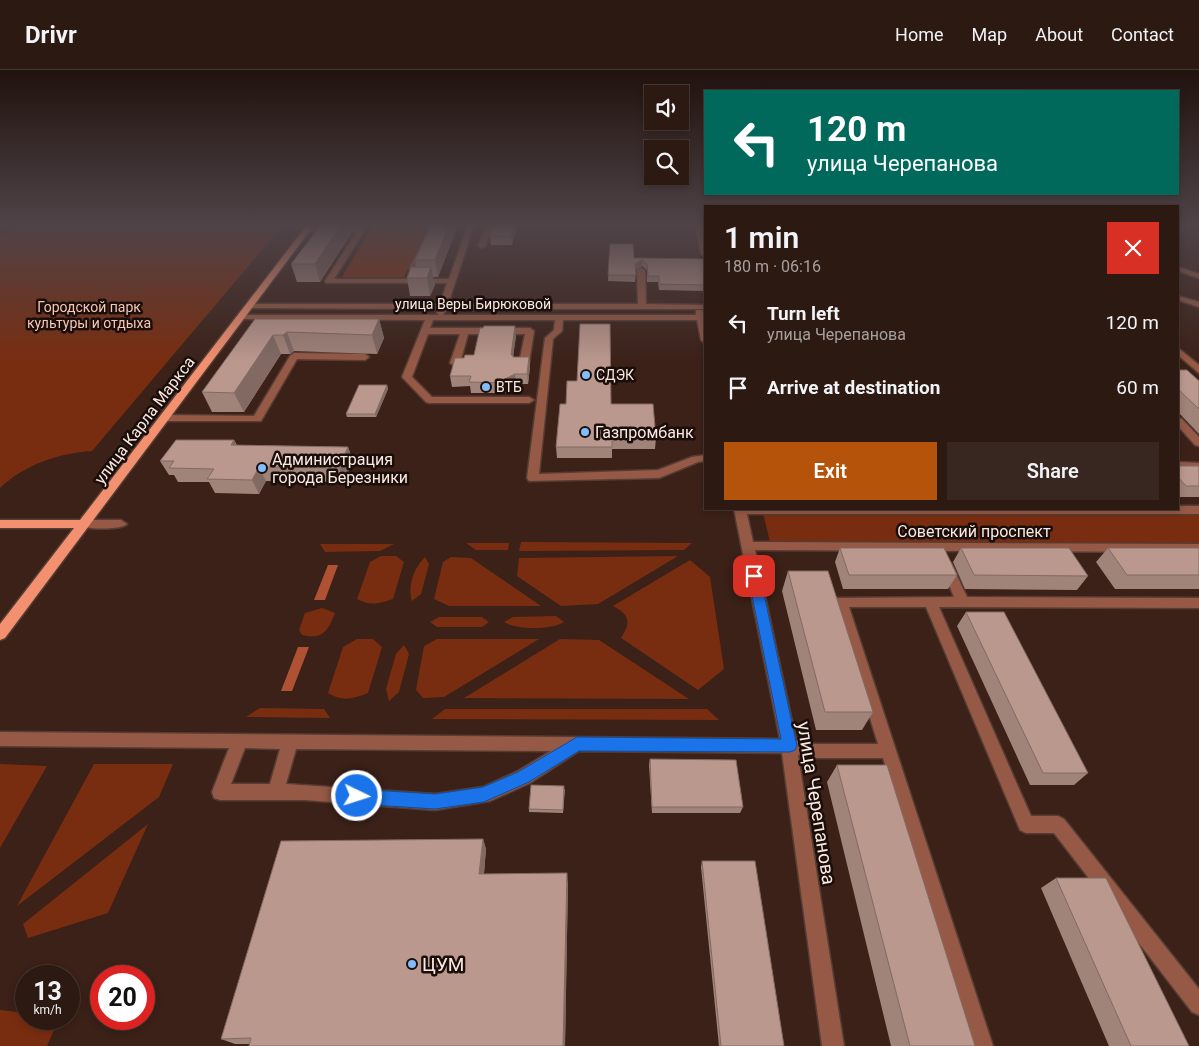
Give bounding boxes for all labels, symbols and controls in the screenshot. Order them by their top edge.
text: Drivr [25,21,77,49]
text: Home [895,24,944,45]
text: Map [972,24,1007,45]
text: About [1035,24,1083,45]
text: Contact [1111,24,1174,45]
map controls [644,85,689,185]
button: sound [644,85,689,130]
text: 120 m [807,109,906,150]
icon: left [724,110,789,175]
button: search [644,140,689,185]
text: улица Черепанова [807,151,998,176]
text: 1 min [724,220,799,255]
button: close [1107,222,1159,274]
text: 180 m · 06:16 [724,257,821,276]
street label: улица Веры Бирюковой [395,296,551,312]
park label: Городской парк культуры и отдыха [27,299,151,331]
text: Turn left [767,302,840,325]
icon: left [724,309,752,337]
text: 120 m [1106,311,1159,334]
text: улица Черепанова [767,325,906,344]
street label: улица Карла Маркса [90,353,199,488]
place label: СДЭК [596,367,634,383]
marker: СДЭК [580,369,592,381]
icon: arrive [724,374,752,402]
text: Arrive at destination [767,376,940,399]
text: 60 m [1116,376,1159,399]
place label: ВТБ [496,379,522,395]
marker: ВТБ [480,381,492,393]
place label: Газпромбанк [595,423,694,442]
marker: Газпромбанк [579,426,591,438]
button: Exit [724,442,937,500]
button: Share [947,442,1159,500]
place label: Администрация города Березники [272,450,408,487]
marker: Администрация города Березники [256,462,268,474]
street label: Советский проспект [897,522,1051,541]
pin [733,555,775,597]
icon: arrive [740,562,768,590]
street label: улица Черепанова [792,720,841,886]
position arrow [330,769,382,821]
place label: ЦУМ [422,953,464,976]
marker: ЦУМ [406,958,418,970]
speed limit sign: 20 [90,965,155,1030]
text: 13 [33,977,62,1006]
text: km/h [33,1003,62,1017]

